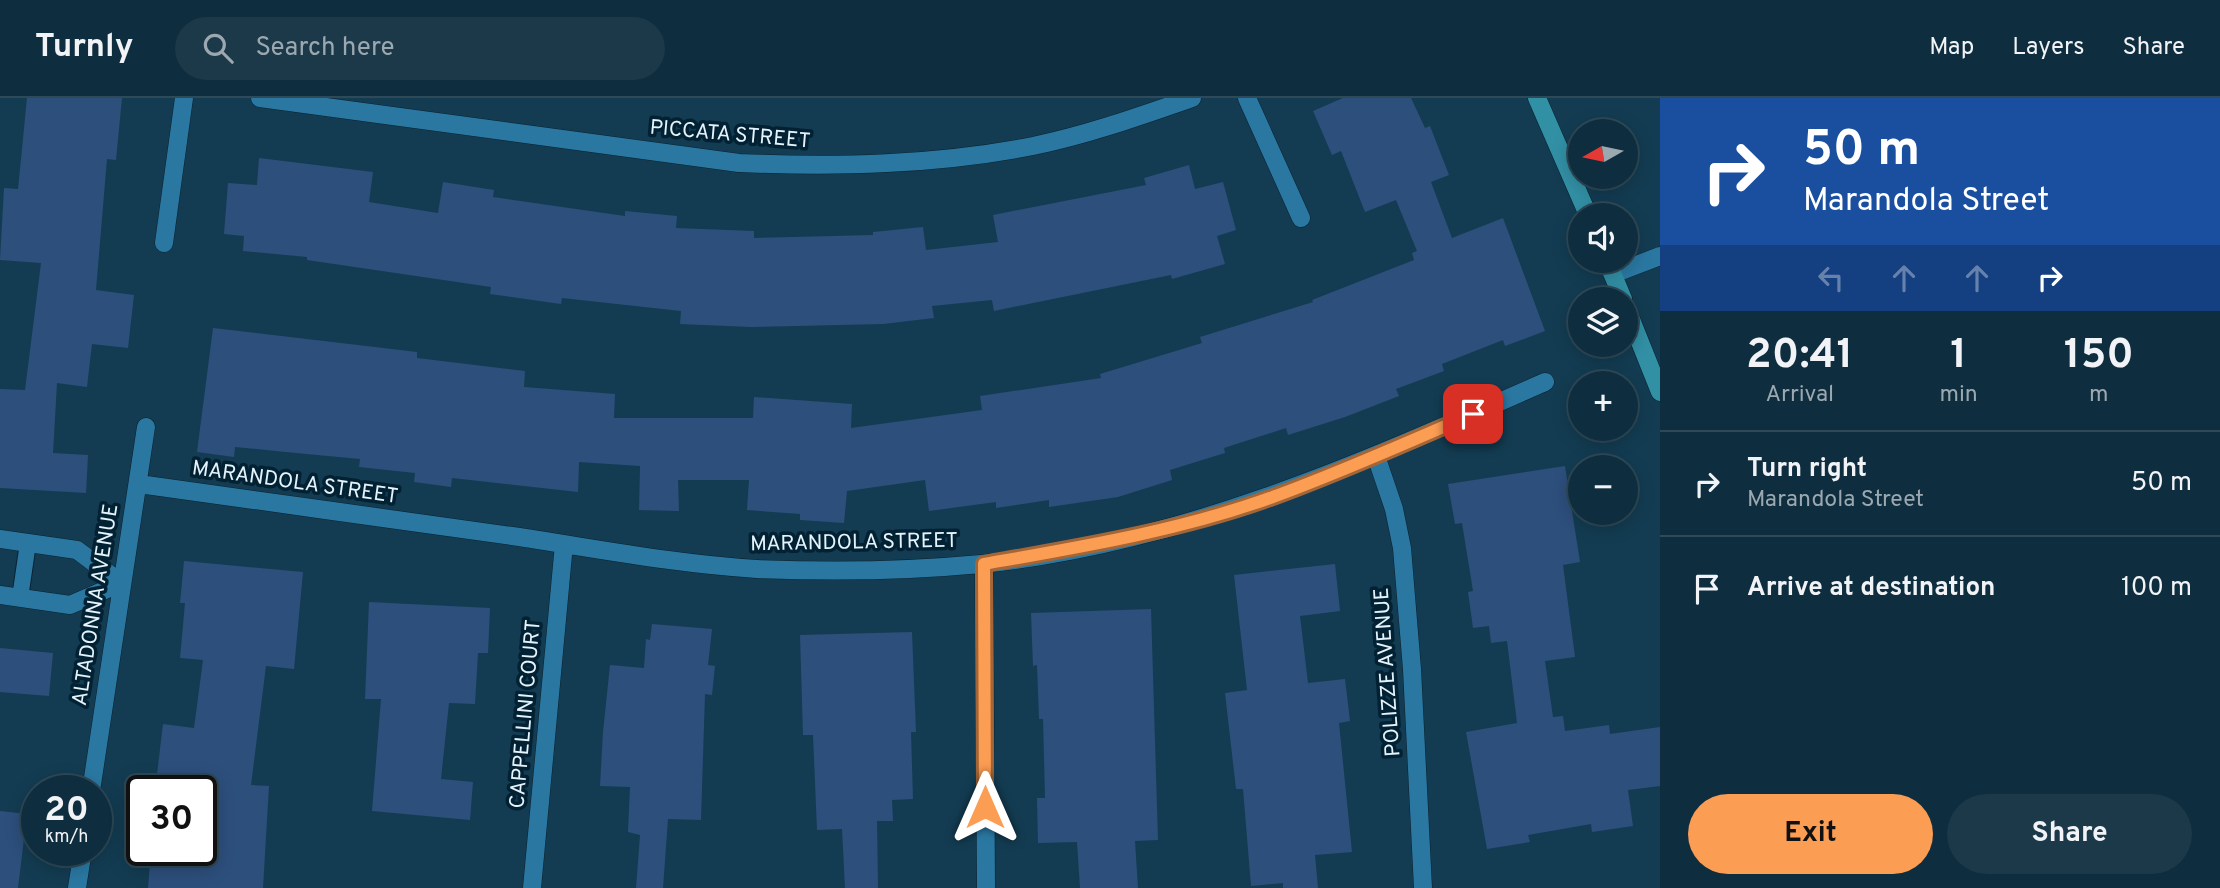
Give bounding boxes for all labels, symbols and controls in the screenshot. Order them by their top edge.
search box [175,17,665,80]
text: Turnly [35,27,133,69]
icon: search [199,29,237,67]
text: Search here [255,32,394,65]
text: Map [1929,33,1974,63]
text: Layers [2012,33,2084,63]
text: Share [2122,33,2185,63]
street label: PICCATA STREET [648,115,812,155]
north arrow [1568,119,1638,189]
map controls [1568,119,1638,525]
text: 50 m [1803,121,1920,183]
icon: right [1688,126,1779,217]
text: Marandola Street [1803,182,2049,222]
button: sound [1568,203,1638,273]
icon: left [1812,259,1850,297]
icon: ahead [1885,259,1923,297]
icon: ahead [1958,259,1996,297]
icon: right [2031,259,2069,297]
button: layers [1568,287,1638,357]
text: 20:41 [1746,330,1853,383]
text: 1 [1950,330,1967,383]
text: 150 [2064,330,2134,383]
button: + [1568,371,1638,441]
text: Arrival [1765,381,1834,410]
text: min [1939,381,1978,410]
text: m [2089,381,2109,410]
pin [1443,384,1503,444]
icon: arrive [1454,395,1492,433]
text: Turn right [1747,453,1867,486]
street label: MARANDOLA STREET [190,455,400,511]
button: − [1568,455,1638,525]
icon: right [1688,465,1726,503]
text: 50 m [2131,467,2192,500]
text: Marandola Street [1747,486,1924,515]
street label: ALTADONNA AVENUE [67,502,125,708]
street label: MARANDOLA STREET [750,528,958,558]
icon: arrive [1688,570,1726,608]
text: Arrive at destination [1747,572,1995,605]
text: 100 m [2121,572,2192,605]
street label: POLIZZE AVENUE [1369,587,1407,757]
street label: CAPPELLINI COURT [504,618,548,810]
position arrow [948,770,1022,844]
speed limit sign: 30 [126,775,217,866]
text: 20 [44,789,89,833]
button: Exit [1688,794,1933,874]
button: Share [1947,794,2192,874]
text: km/h [45,826,88,849]

